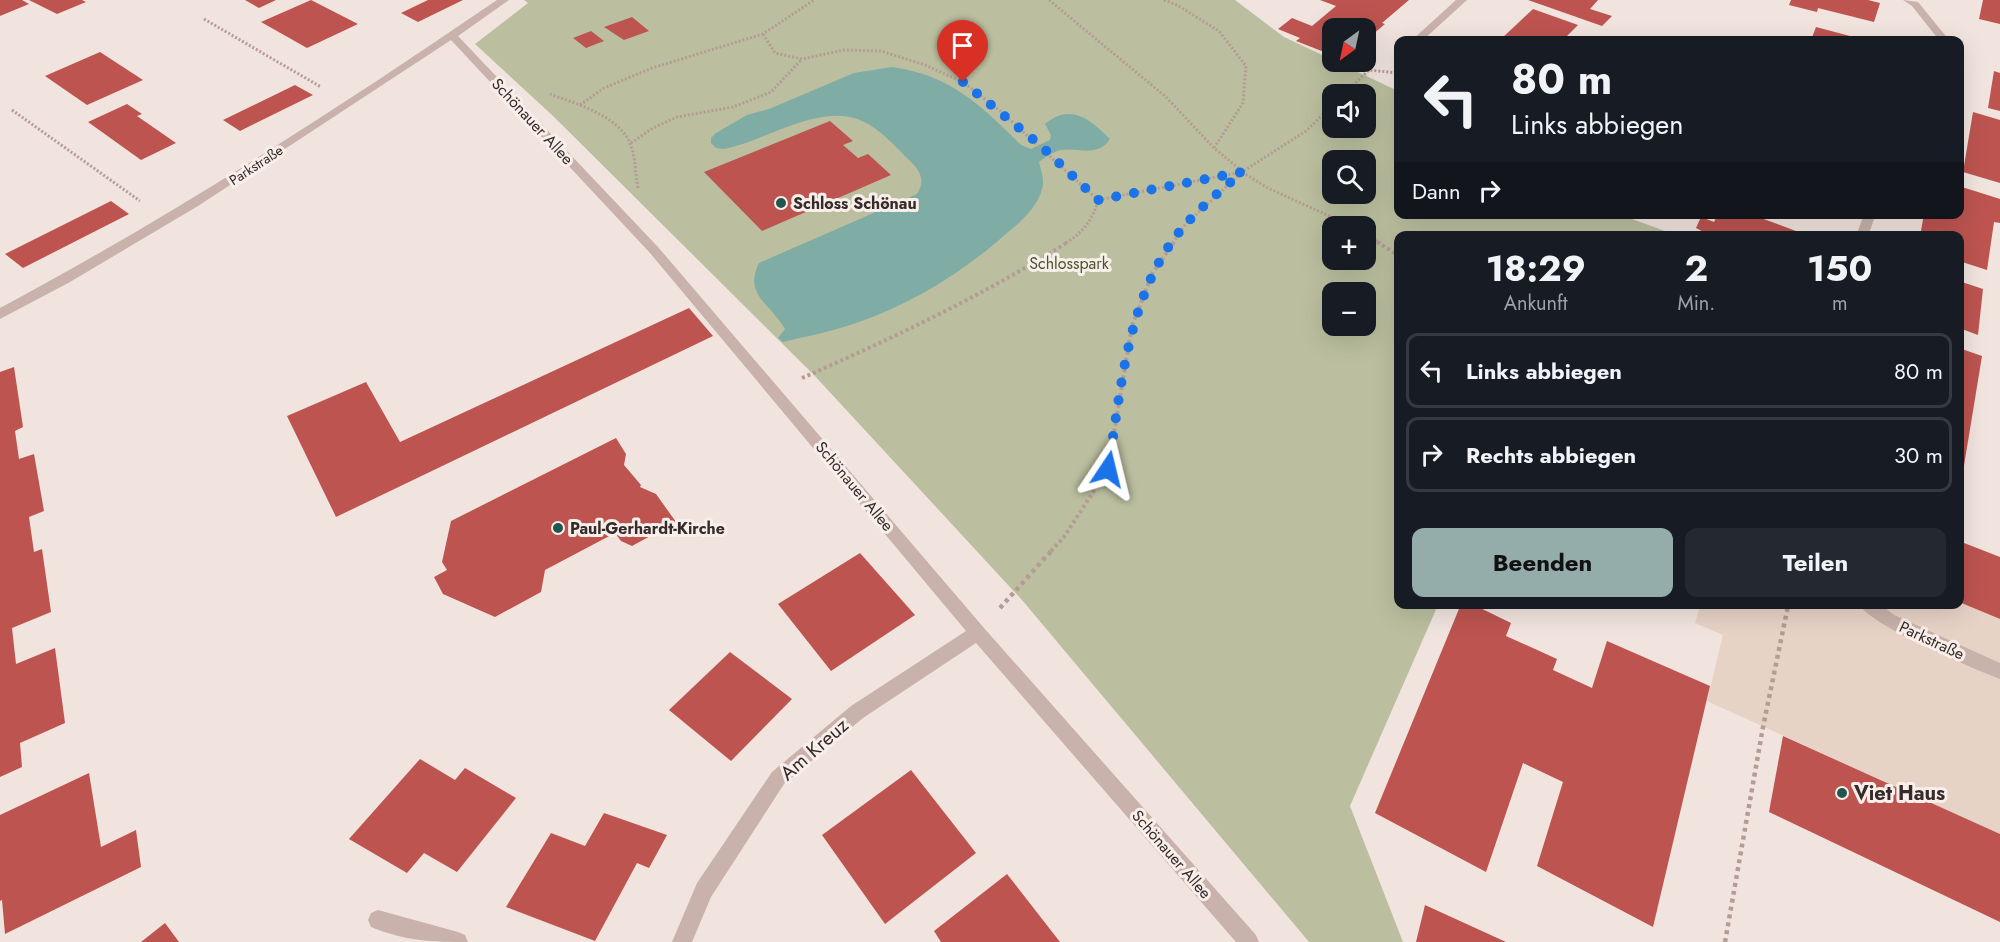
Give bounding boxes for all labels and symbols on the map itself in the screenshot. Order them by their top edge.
north arrow [1322,18,1376,72]
pin [937,20,988,82]
street label: Schönauer Allee [486,73,579,170]
street label: Parkstraße [225,140,287,190]
place label: Schloss Schönau [793,192,917,215]
marker: Schloss Schönau [774,196,788,210]
park label: Schlosspark [1029,252,1110,275]
street label: Schönauer Allee [810,436,899,536]
position arrow [1076,437,1140,501]
place label: Paul-Gerhardt-Kirche [570,517,725,540]
marker: Paul-Gerhardt-Kirche [551,521,565,535]
street label: Parkstraße [1896,615,1968,666]
street label: Am Kreuz [774,711,855,787]
place label: Viet Haus [1853,779,1945,808]
marker: Viet Haus [1835,786,1849,800]
street label: Schönauer Allee [1127,805,1217,904]

